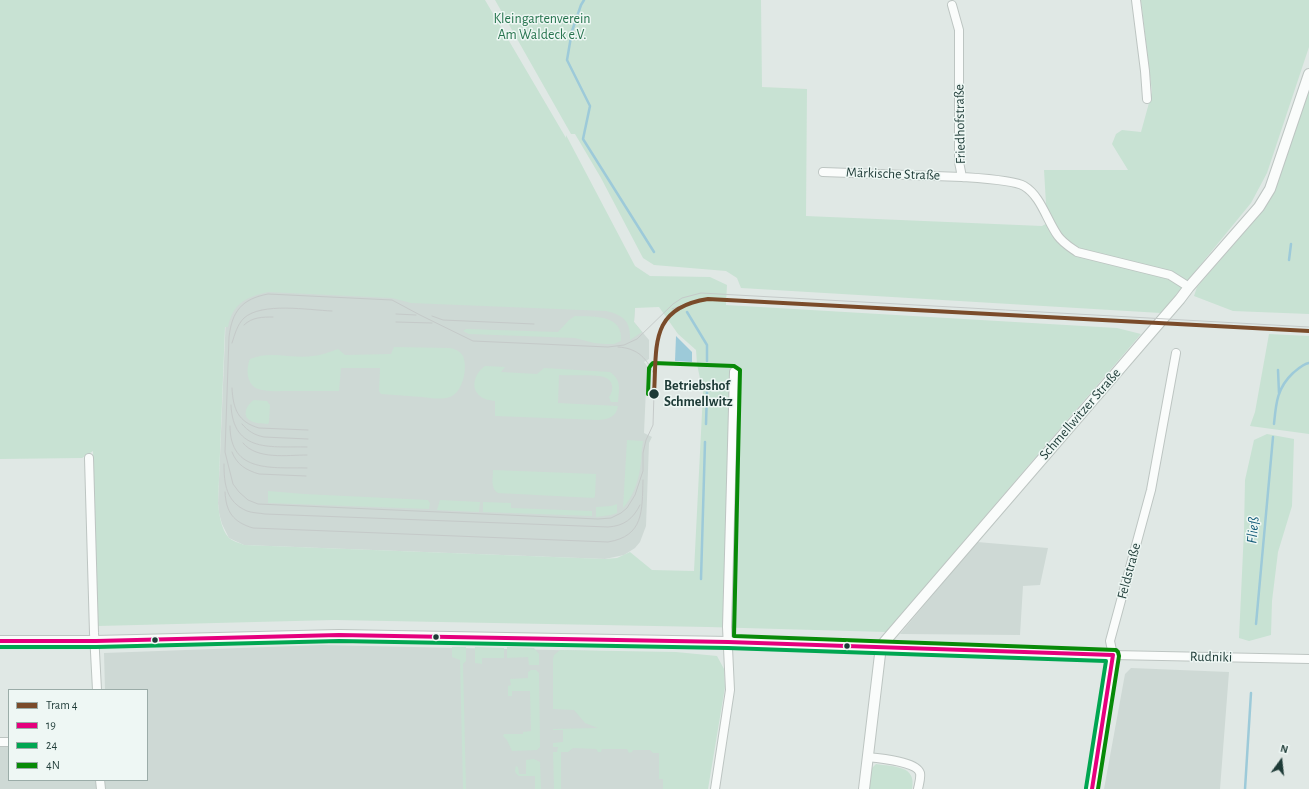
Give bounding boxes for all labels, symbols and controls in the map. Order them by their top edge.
park label: Kleingartenverein Am Waldeck e.V. [493,11,591,44]
street label: Friedhofstraße [951,84,969,164]
street label: Märkische Straße [846,164,940,184]
street label: Schmellwitzer Straße [1036,365,1124,463]
place label: Betriebshof Schmellwitz [664,378,733,410]
marker: Betriebshof Schmellwitz [647,387,661,401]
water label: Fließ [1243,516,1263,544]
street label: Feldstraße [1113,541,1145,601]
unlabelled marker [431,632,441,642]
unlabelled marker [150,635,160,645]
unlabelled marker [842,641,852,651]
street label: Rudniki [1190,648,1232,666]
legend [8,689,148,781]
text: Tram 4 [46,699,78,711]
text: 19 [46,719,56,731]
text: 24 [46,739,57,751]
north arrow [1261,741,1301,781]
text: N [1279,743,1289,755]
text: 4N [46,759,60,771]

